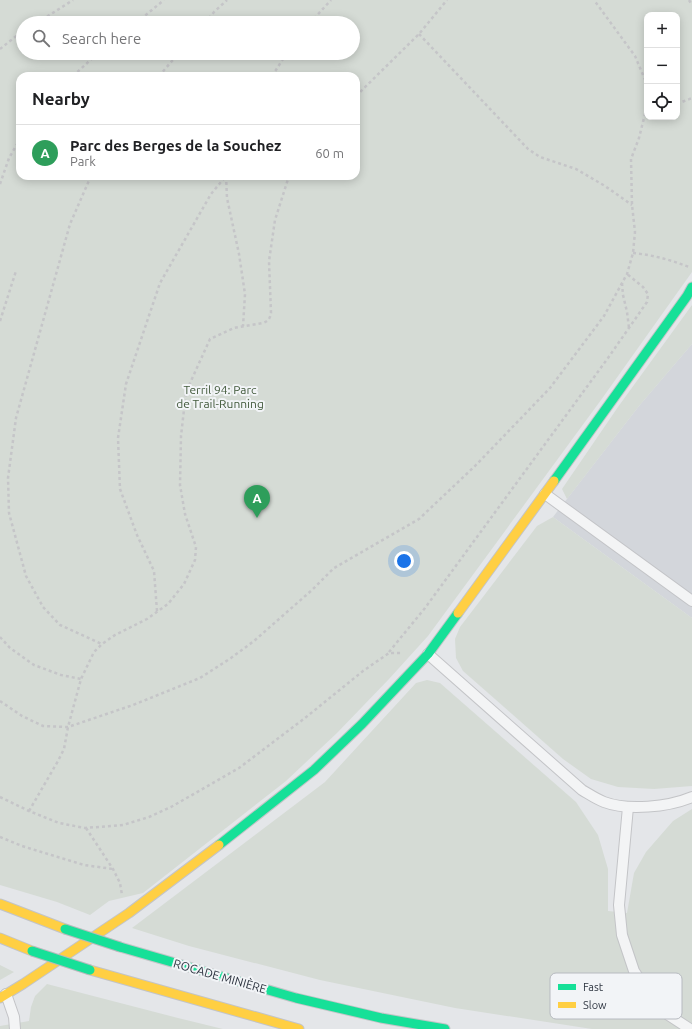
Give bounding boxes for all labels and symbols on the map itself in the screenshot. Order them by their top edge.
park label: Terril 94: Parc de Trail-Running [176,383,264,410]
pin: A [244,485,270,518]
your location [394,551,414,571]
street label: ROCADE MINIÈRE [172,956,268,996]
legend [550,973,682,1019]
text: Fast [583,981,604,993]
text: Slow [583,999,607,1011]

